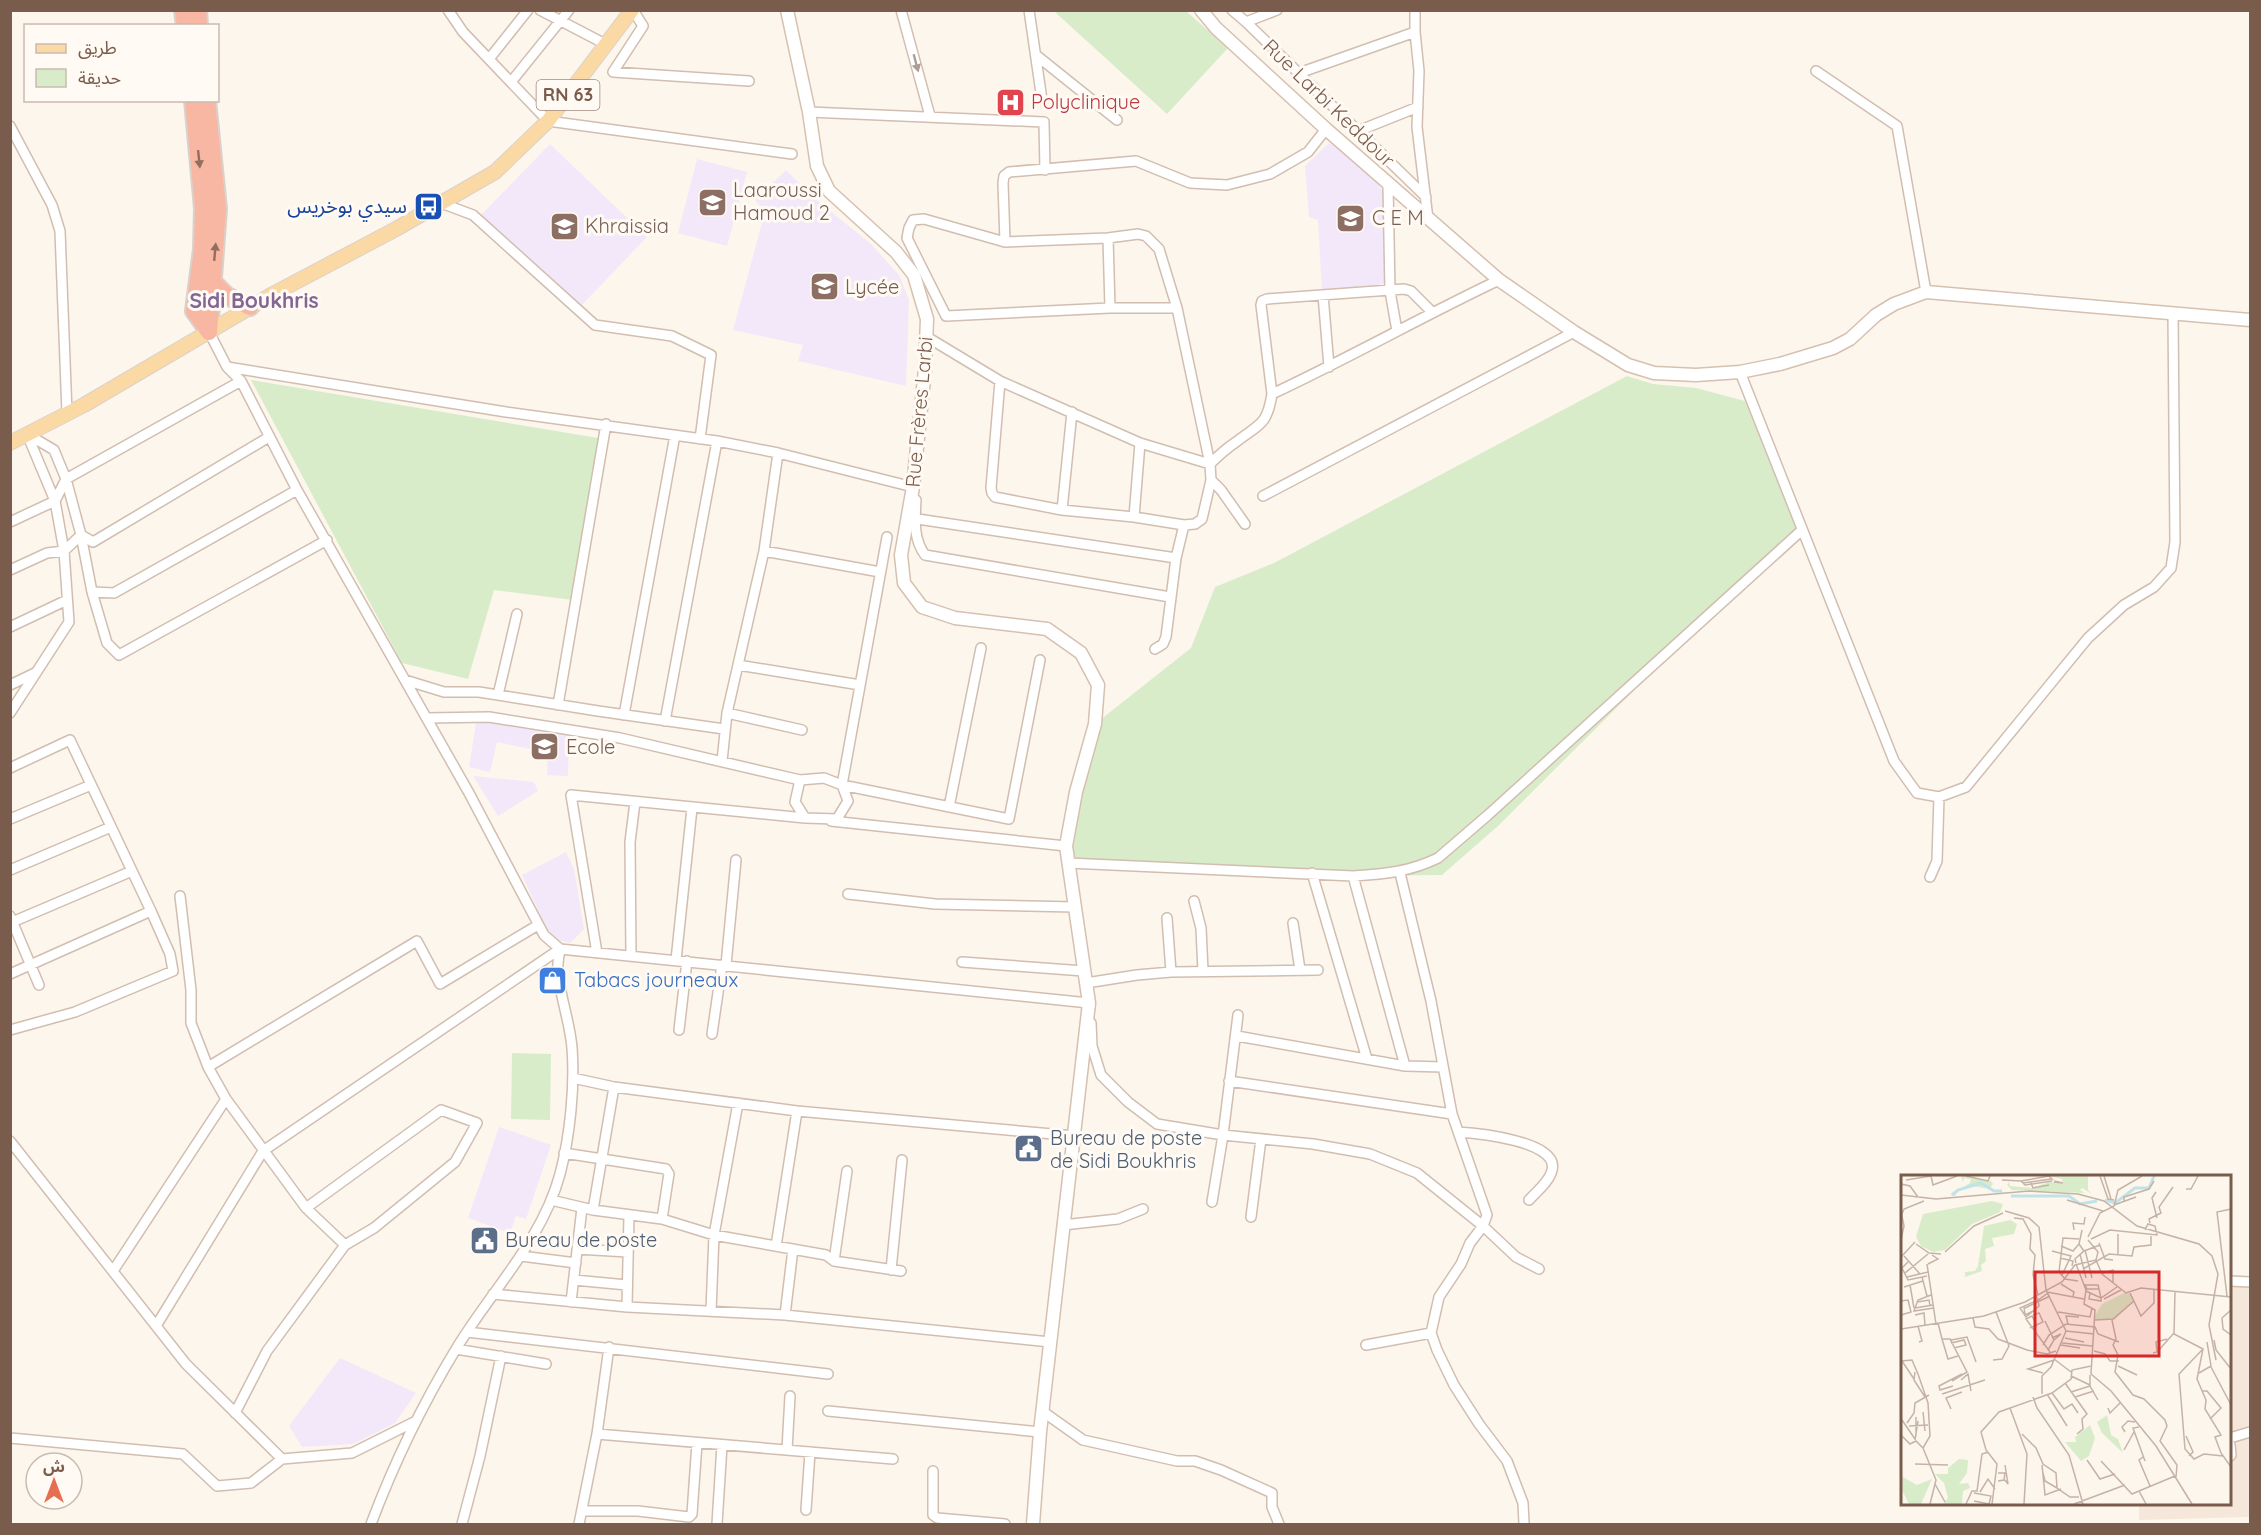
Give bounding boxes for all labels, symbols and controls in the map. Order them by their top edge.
legend [24,24,219,102]
street label: Rue Larbi Keddour [1258,33,1401,172]
text: طريق [78,36,117,59]
one-way arrow [912,54,921,72]
text: حديقة [78,66,121,89]
road number: RN 63 [536,80,600,110]
hospital icon: Polyclinique [994,86,1026,118]
place label: Polyclinique [1031,89,1140,114]
one-way arrow [194,149,204,168]
place label: Laaroussi Hamoud 2 [733,177,830,225]
school or university icon: Laaroussi Hamoud 2 [696,186,728,218]
bus stop icon: سيدي بوخريس [412,190,444,222]
place label: سيدي بوخريس [287,193,407,222]
school or university icon: C E M [1335,202,1367,234]
place label: C E M [1372,205,1424,230]
school or university icon: Khraissia [548,210,580,242]
place label: Khraissia [585,213,669,238]
one-way arrow [211,243,220,262]
school or university icon: Lycée [808,271,840,303]
place label: Lycée [845,274,899,299]
district label: Sidi Boukhris [189,287,319,313]
street label: Rue Frères Larbi [899,335,938,488]
school or university icon: Ecole [529,731,561,763]
place label: Ecole [566,734,615,759]
shop icon: Tabacs journeaux [537,964,569,996]
place label: Tabacs journeaux [574,967,738,992]
place label: Bureau de poste de Sidi Boukhris [1050,1125,1202,1173]
public building icon: Bureau de poste de Sidi Boukhris [1013,1133,1045,1165]
inset map [1901,1175,2231,1505]
public building icon: Bureau de poste [468,1224,500,1256]
place label: Bureau de poste [505,1227,657,1252]
north arrow [24,1451,84,1511]
text: ش [43,1456,65,1476]

